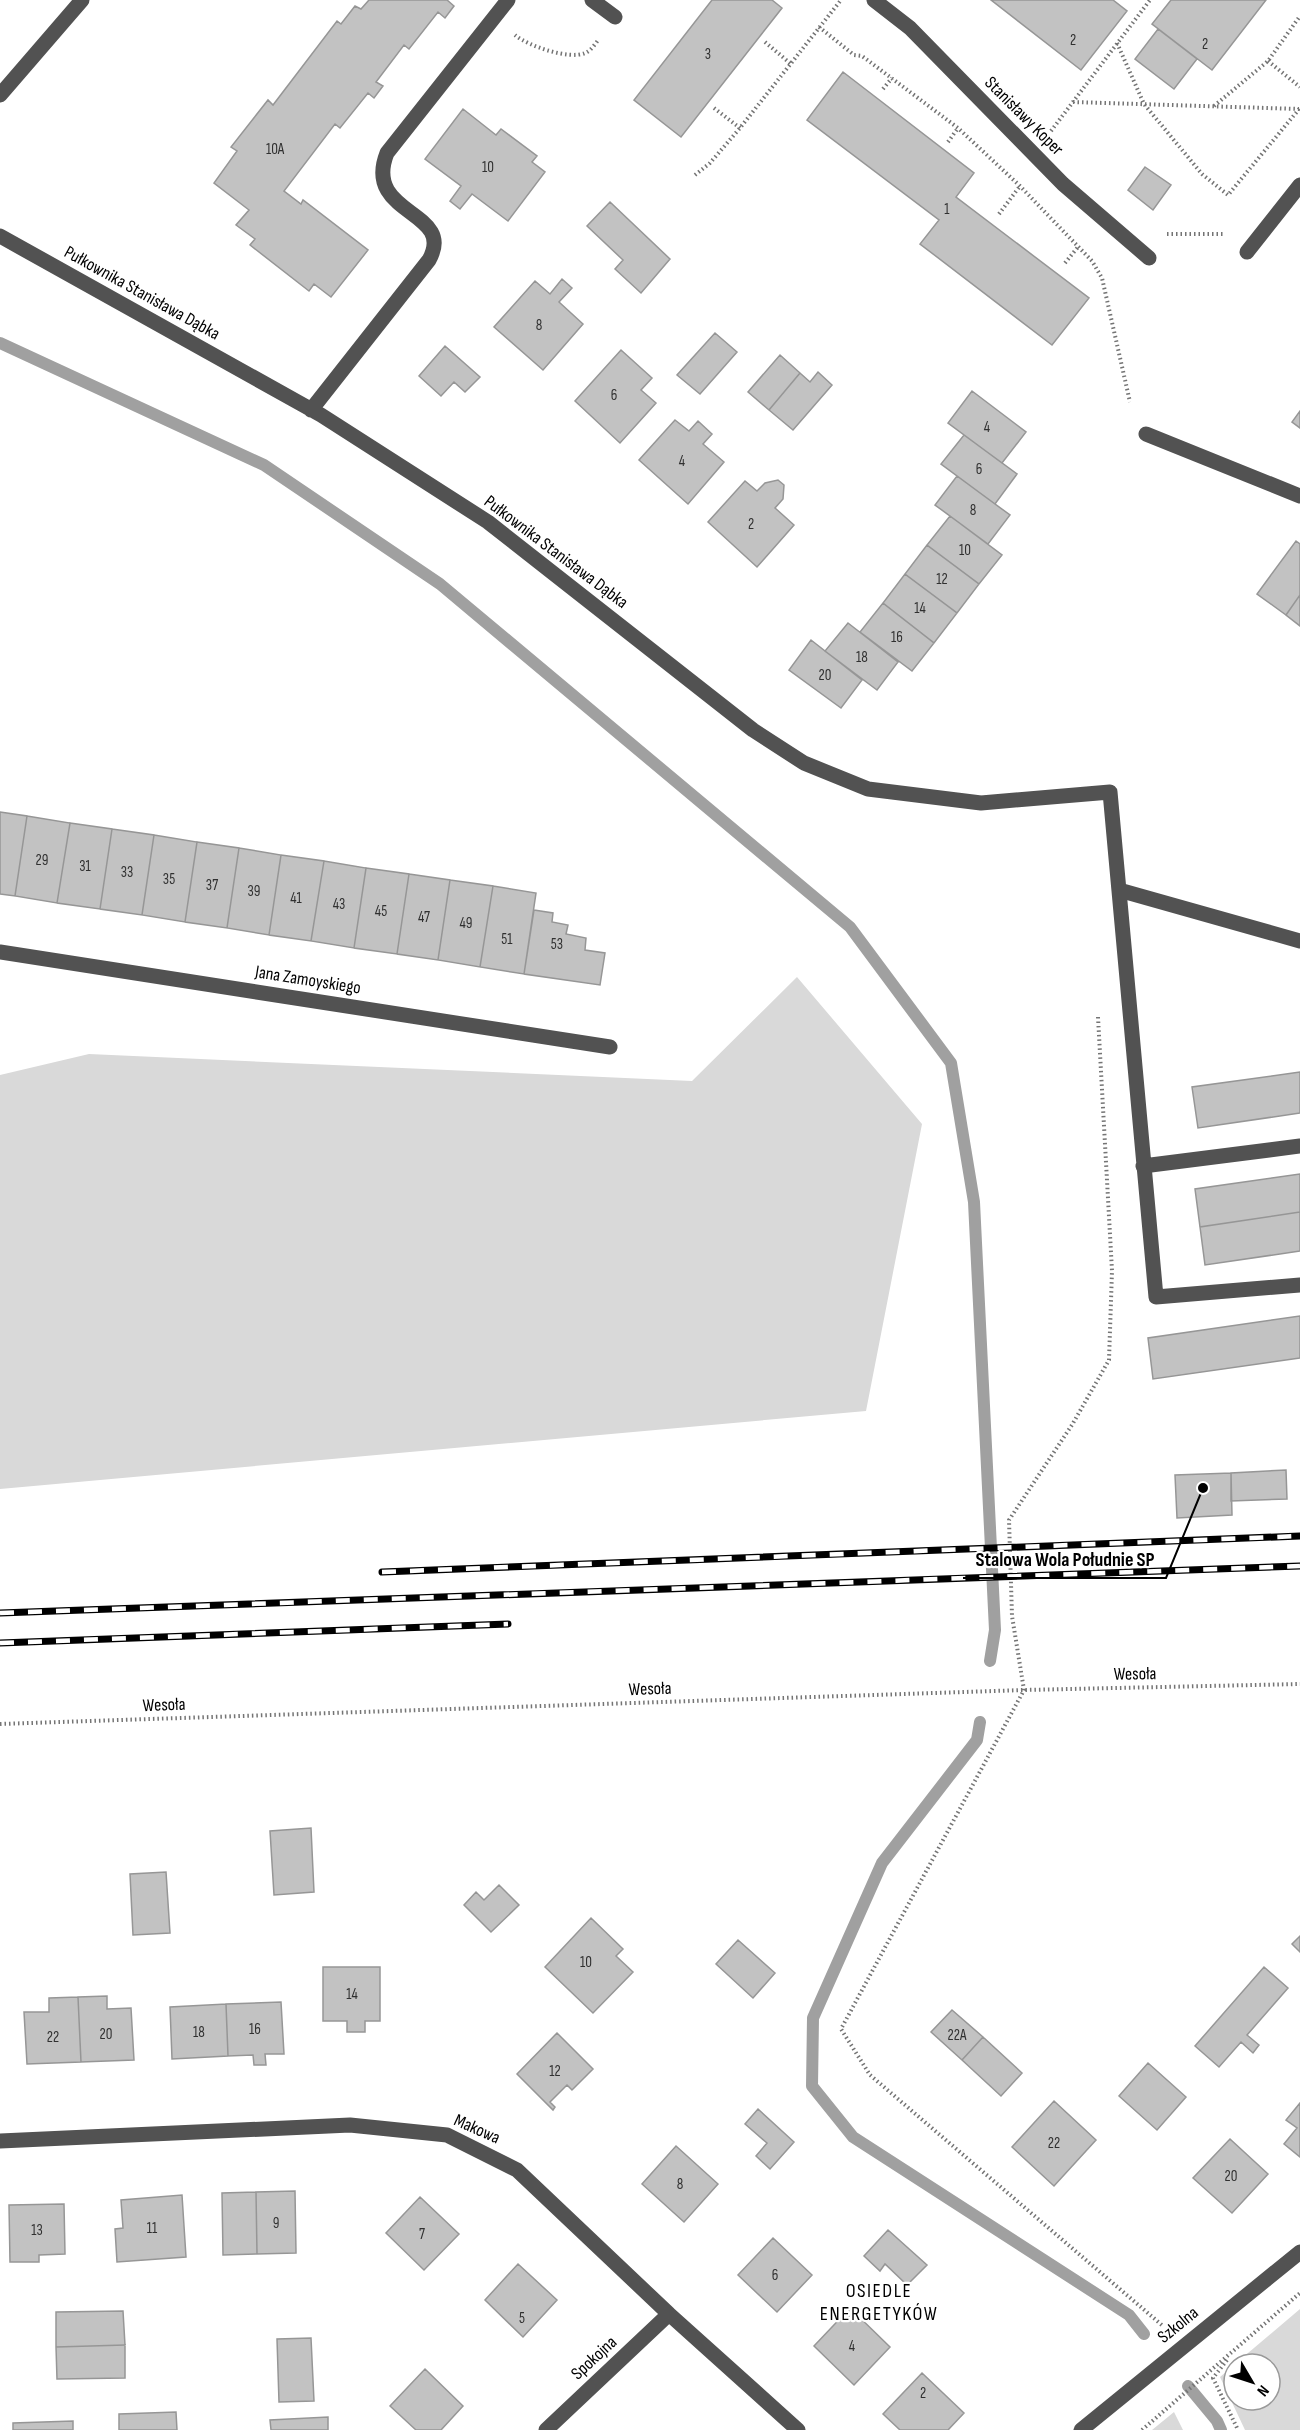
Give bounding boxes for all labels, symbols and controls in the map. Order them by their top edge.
house number: 2 [1070,31,1076,50]
house number: 2 [1202,35,1208,54]
house number: 3 [705,45,711,64]
street label: Stanisławy Koper [980,72,1068,160]
house number: 10A [266,140,285,159]
house number: 10 [482,158,494,177]
house number: 1 [944,200,950,219]
street label: Pułkownika Stanisława Dąbka [61,241,224,345]
house number: 8 [536,316,542,335]
house number: 6 [611,386,617,405]
house number: 4 [984,418,990,437]
house number: 4 [679,452,685,471]
house number: 6 [976,460,982,479]
street label: Pułkownika Stanisława Dąbka [480,491,632,613]
house number: 8 [970,501,976,520]
house number: 2 [748,515,754,534]
house number: 10 [959,541,971,560]
house number: 12 [936,570,948,589]
house number: 14 [914,599,926,618]
house number: 16 [891,628,903,647]
house number: 18 [856,648,868,667]
house number: 20 [819,666,831,685]
house number: 29 [36,851,48,870]
house number: 31 [79,857,92,876]
house number: 33 [121,863,133,882]
house number: 35 [163,870,175,889]
house number: 37 [206,876,218,895]
house number: 39 [248,882,260,901]
house number: 41 [290,889,303,908]
house number: 43 [333,895,345,914]
house number: 45 [375,902,387,921]
house number: 47 [418,908,430,927]
house number: 49 [460,914,472,933]
house number: 51 [501,930,513,949]
house number: 53 [551,935,563,954]
street label: Jana Zamoyskiego [253,961,362,999]
callout: Stalowa Wola Południe SP [963,1540,1166,1578]
text: Stalowa Wola Południe SP [975,1548,1155,1572]
street label: Wesoła [1113,1663,1157,1685]
street label: Wesoła [628,1678,672,1700]
street label: Wesoła [142,1694,186,1716]
house number: 10 [580,1953,592,1972]
house number: 14 [346,1985,358,2004]
house number: 16 [249,2020,261,2039]
house number: 18 [193,2023,205,2042]
house number: 20 [100,2025,112,2044]
house number: 22A [948,2026,967,2045]
house number: 22 [47,2028,59,2047]
house number: 12 [549,2062,561,2081]
street label: Makowa [451,2110,503,2148]
house number: 22 [1048,2134,1060,2153]
house number: 20 [1225,2167,1237,2186]
house number: 8 [677,2175,683,2194]
house number: 9 [273,2214,279,2233]
house number: 11 [147,2219,158,2238]
house number: 13 [31,2221,43,2240]
house number: 7 [419,2225,425,2244]
house number: 6 [772,2266,778,2285]
district label: OSIEDLE ENERGETYKÓW [820,2279,938,2326]
street label: Szkolna [1153,2302,1203,2348]
house number: 5 [519,2309,525,2328]
street label: Spokojna [567,2332,621,2384]
house number: 4 [849,2337,855,2356]
north arrow [1222,2352,1282,2412]
text: N [1252,2381,1273,2400]
house number: 2 [920,2384,926,2403]

